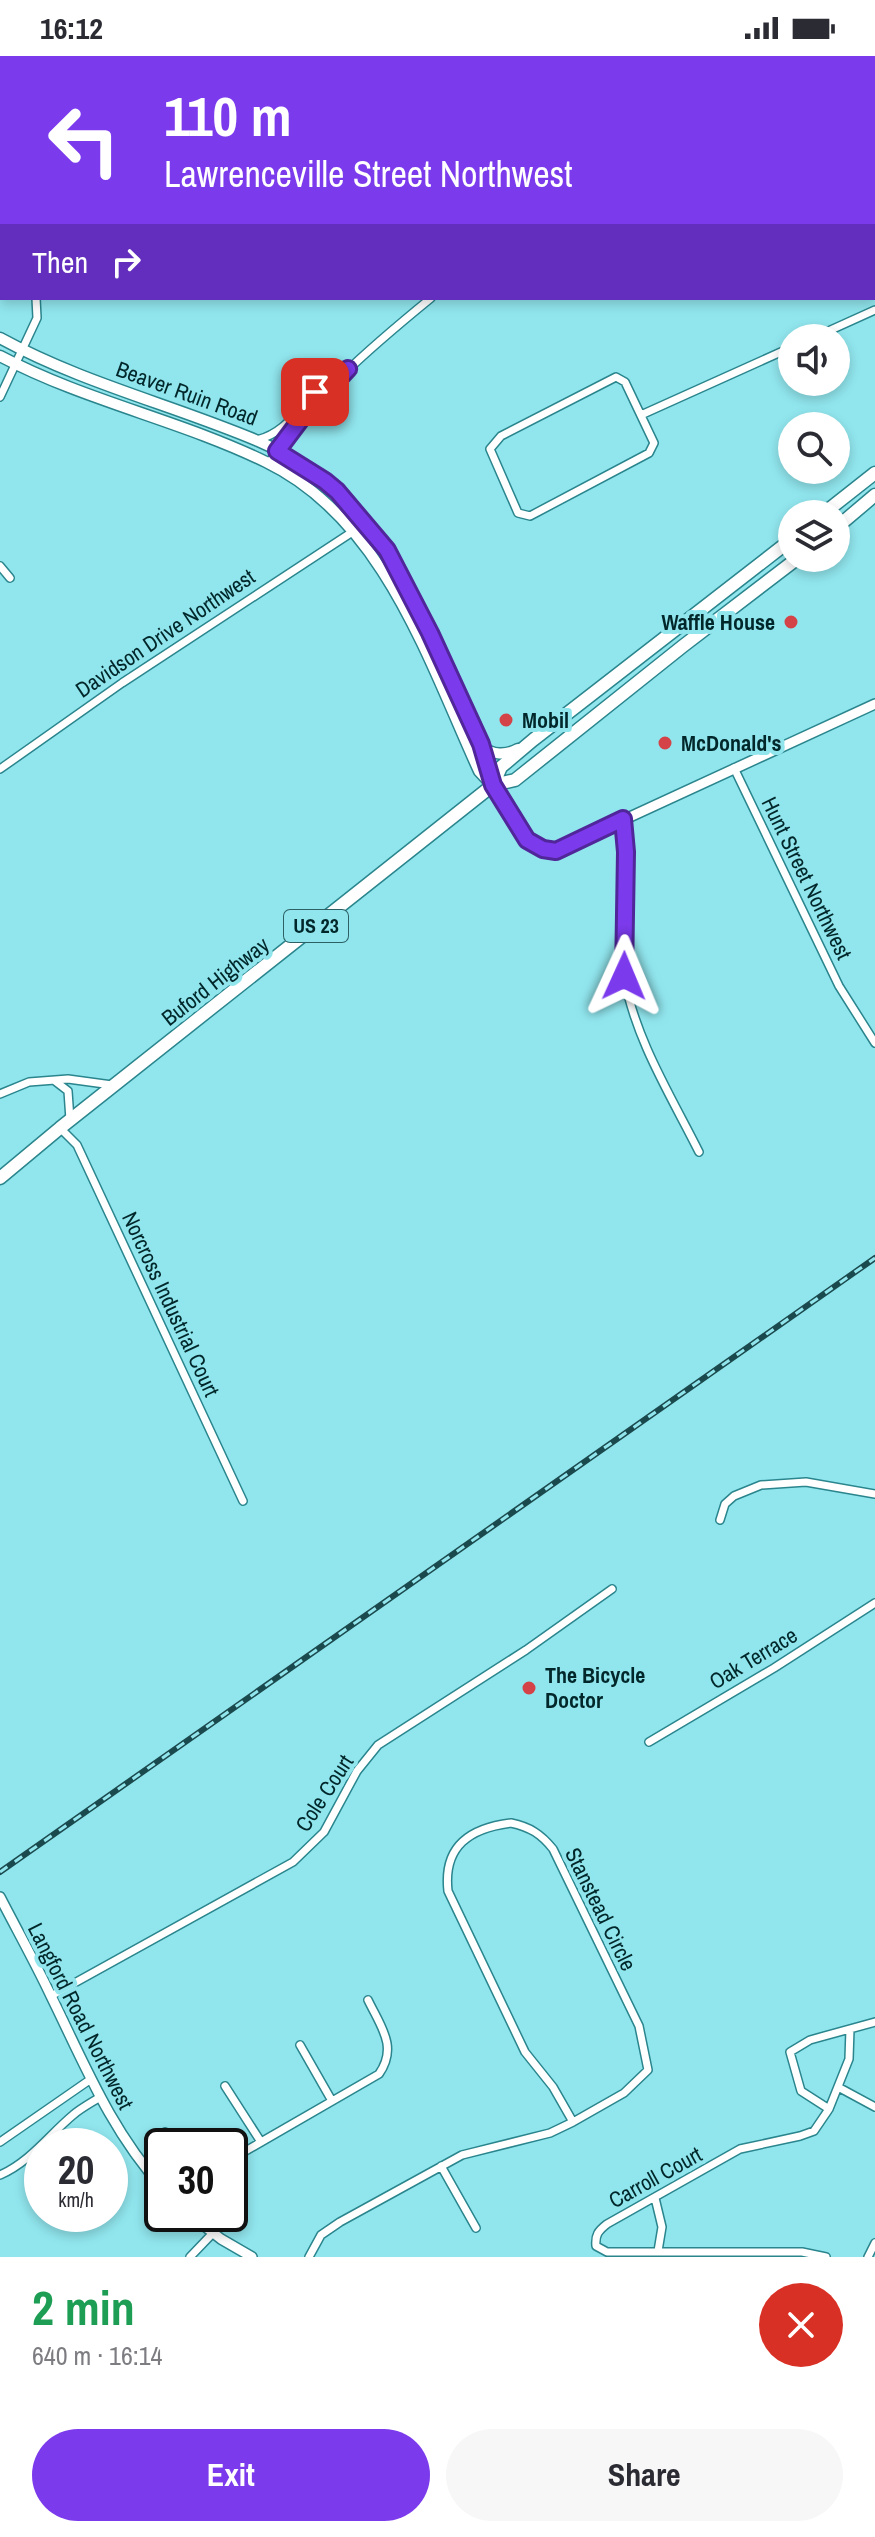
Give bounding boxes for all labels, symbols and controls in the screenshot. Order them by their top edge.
text: 16:12 [40,8,103,48]
text: 110 m [164,78,292,153]
icon: left [32,88,136,192]
text: Lawrenceville Street Northwest [164,150,573,198]
icon: right [104,240,148,284]
text: Then [32,242,88,282]
map controls [778,324,850,572]
button: sound [778,324,850,396]
street label: Beaver Ruin Road [112,354,262,432]
pin [281,358,349,426]
icon: arrive [293,370,337,414]
button: search [778,412,850,484]
button: layers [778,500,850,572]
street label: Davidson Drive Northwest [69,562,261,704]
place label: Waffle House [661,607,775,637]
marker: Waffle House [782,613,800,631]
place label: Mobil [522,705,569,735]
marker: Mobil [497,711,515,729]
place label: McDonald's [681,728,782,758]
marker: McDonald's [656,734,674,752]
street label: Hunt Street Northwest [755,792,859,964]
road number: US 23 [284,910,348,942]
street label: Buford Highway [155,930,275,1032]
position arrow [582,934,666,1018]
street label: Norcross Industrial Court [115,1207,227,1401]
street label: Oak Terrace [703,1620,803,1696]
place label: The Bicycle Doctor [545,1660,645,1715]
marker: The Bicycle Doctor [520,1679,538,1697]
street label: Cole Court [288,1749,360,1837]
street label: Stanstead Circle [558,1842,644,1976]
street label: Langford Road Northwest [21,1918,141,2114]
speed limit sign: 30 [144,2128,248,2232]
street label: Carroll Court [603,2139,707,2215]
text: 20 [58,2143,94,2196]
text: km/h [58,2186,94,2213]
text: 2 min [32,2275,135,2340]
button: close [759,2283,843,2367]
text: 640 m · 16:14 [32,2338,162,2373]
button: Exit [32,2429,430,2521]
button: Share [446,2429,843,2521]

